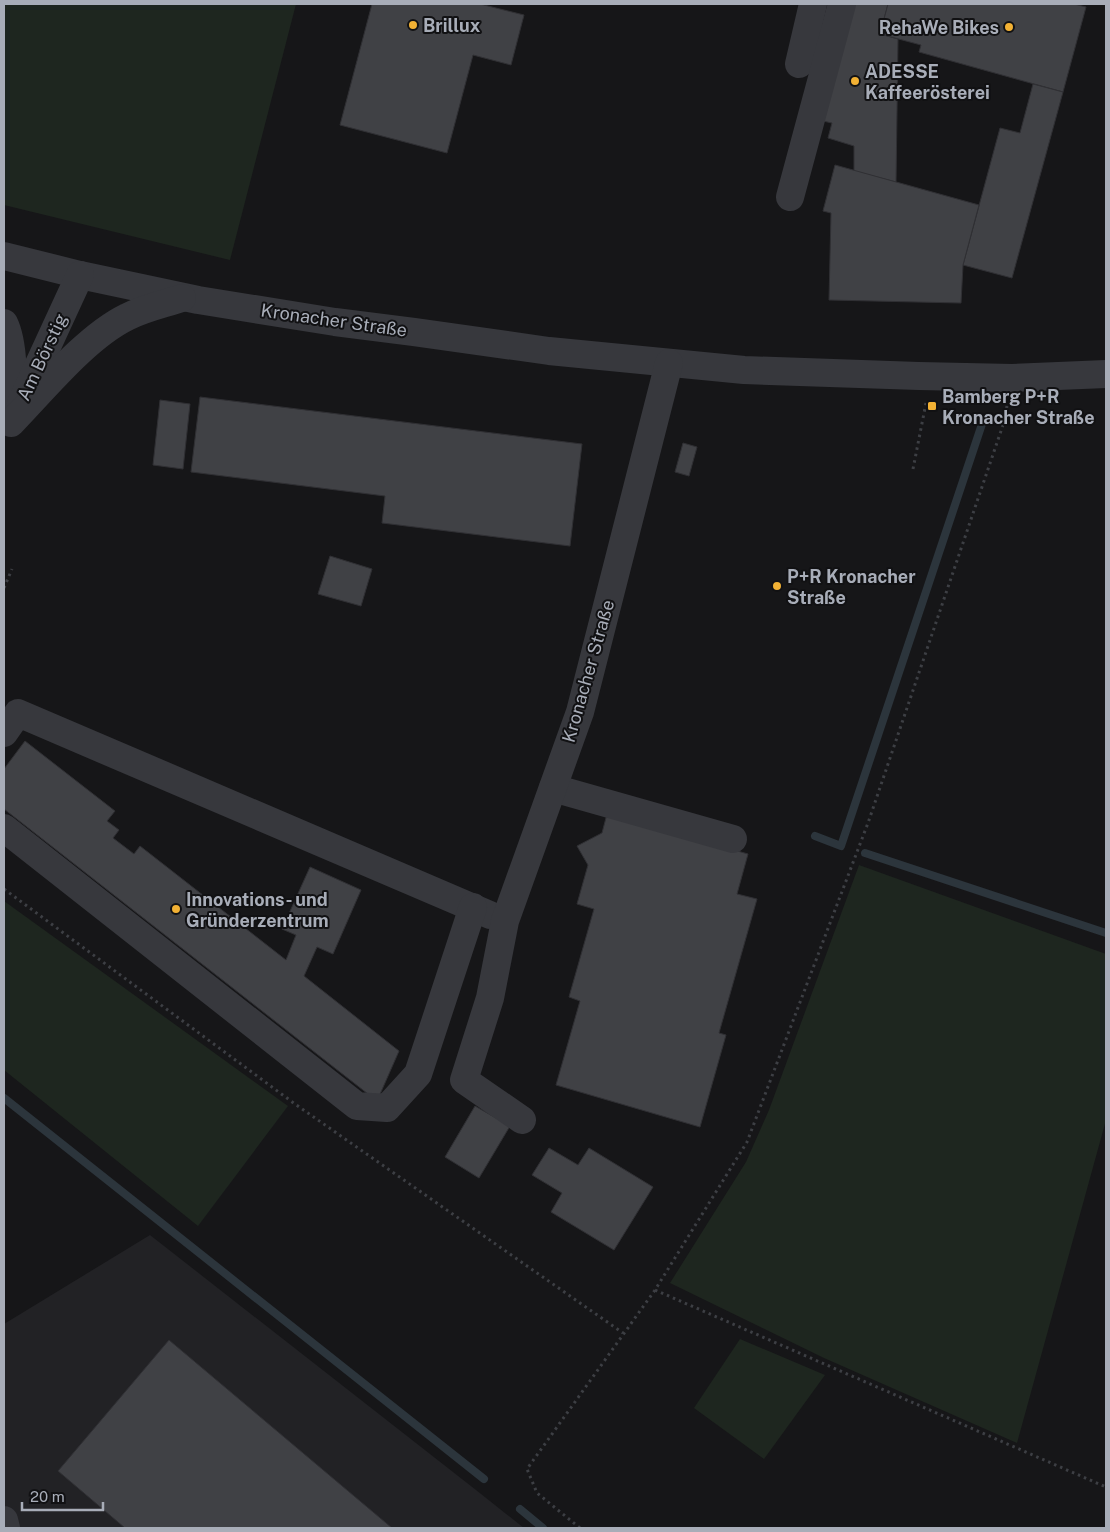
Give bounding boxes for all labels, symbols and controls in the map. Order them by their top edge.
place label: Brillux [423,15,481,36]
place label: RehaWe Bikes [879,17,999,38]
marker: Brillux [407,19,419,31]
marker: RehaWe Bikes [1003,21,1015,33]
place label: ADESSE Kaffeerösterei [865,61,990,103]
marker: ADESSE Kaffeerösterei [849,75,861,87]
street label: Kronacher Straße [260,299,408,341]
street label: Am Börstig [13,310,71,404]
place label: Bamberg P+R Kronacher Straße [942,386,1095,428]
marker: Bamberg P+R Kronacher Straße [926,400,938,412]
place label: P+R Kronacher Straße [787,566,916,608]
marker: P+R Kronacher Straße [771,580,783,592]
street label: Kronacher Straße [558,597,618,745]
place label: Innovations- und Gründerzentrum [186,889,329,931]
marker: Innovations- und Gründerzentrum [170,903,182,915]
scale bar [22,1480,104,1512]
text: 20 m [30,1488,65,1505]

